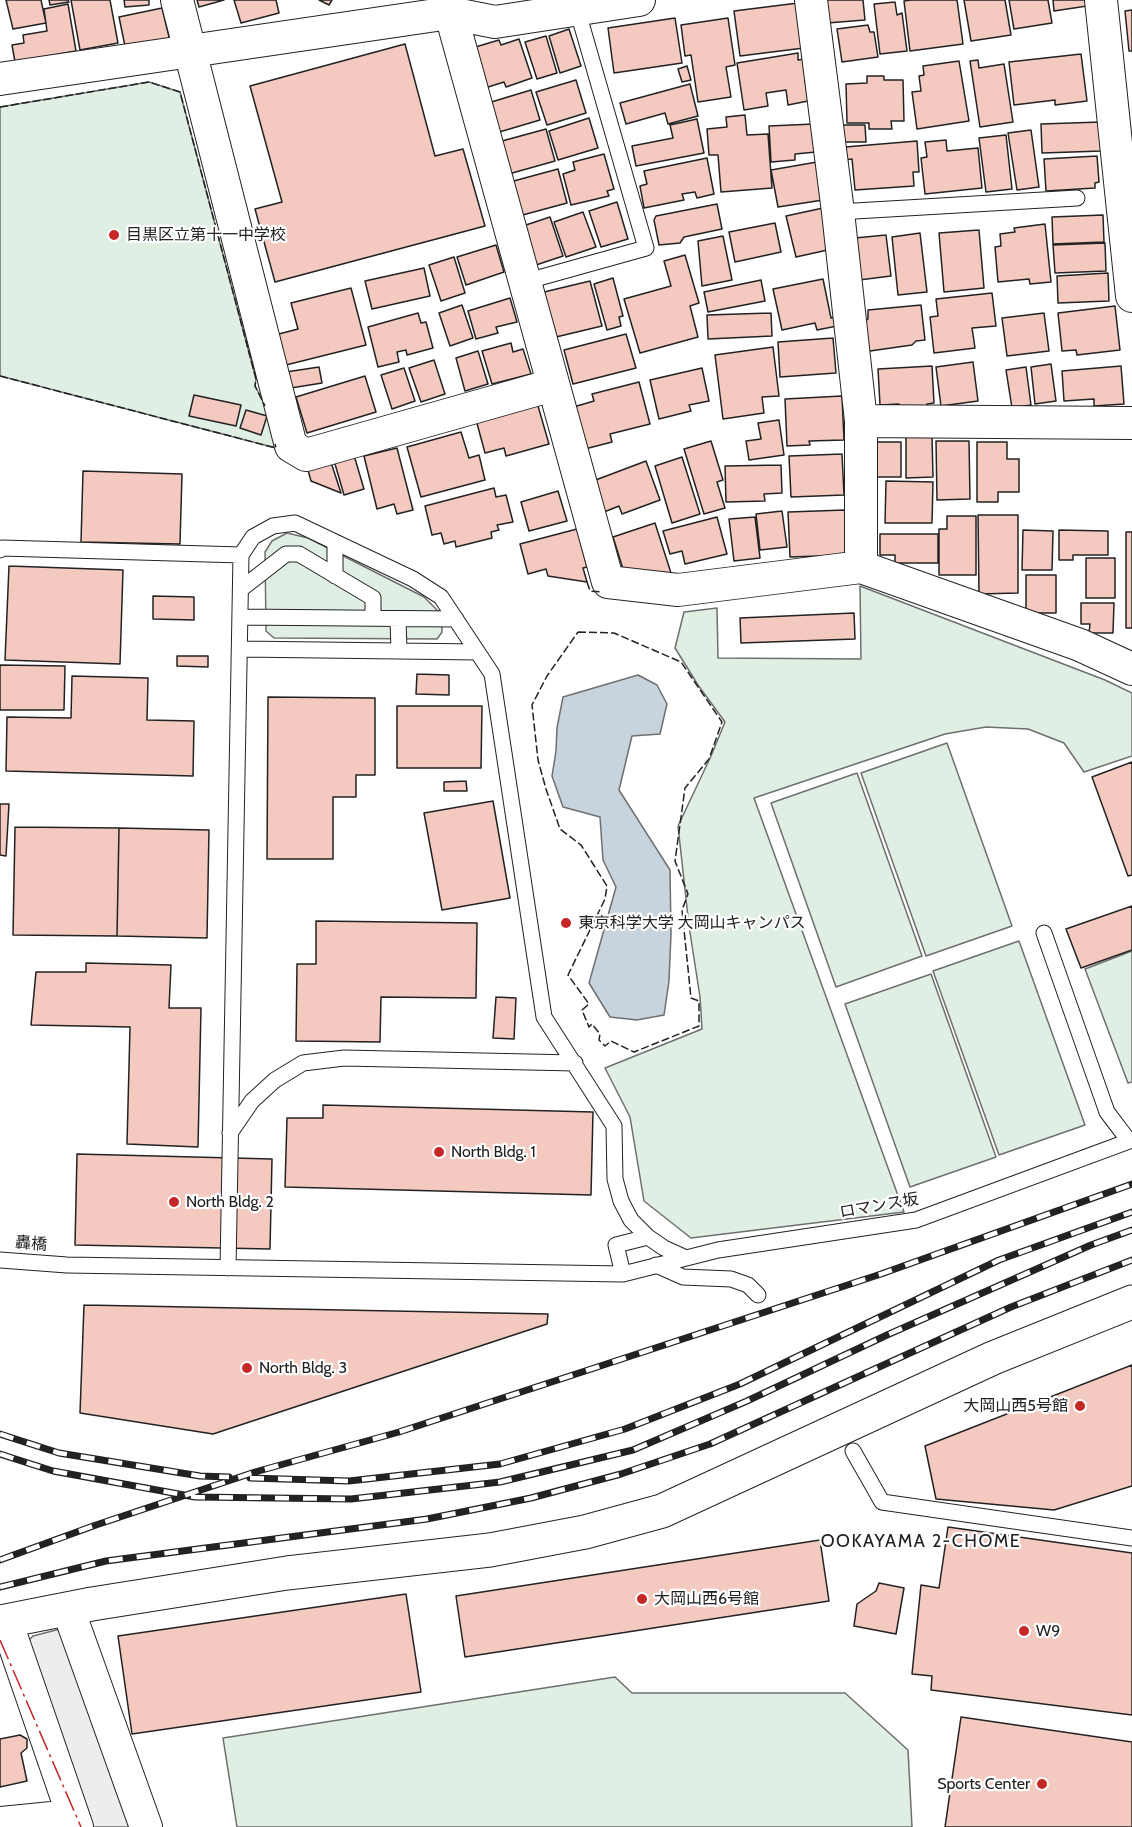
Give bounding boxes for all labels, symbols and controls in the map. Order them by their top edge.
place label: 目黒区立第十一中学校 [126,225,286,245]
marker: 目黒区立第十一中学校 [107,228,121,242]
place label: 東京科学大学 大岡山キャンパス [578,913,806,933]
marker: 東京科学大学 大岡山キャンパス [559,916,573,930]
place label: North Bldg. 1 [451,1142,536,1162]
marker: North Bldg. 1 [432,1145,446,1159]
street label: ロマンス坂 [838,1190,920,1222]
place label: North Bldg. 2 [186,1192,274,1212]
marker: North Bldg. 2 [167,1195,181,1209]
street label: 轟橋 [14,1233,48,1255]
place label: North Bldg. 3 [259,1358,347,1378]
marker: North Bldg. 3 [240,1361,254,1375]
place label: 大岡山西5号館 [963,1396,1068,1416]
marker: 大岡山西5号館 [1073,1399,1087,1413]
district label: OOKAYAMA 2-CHOME [821,1531,1021,1553]
place label: 大岡山西6号館 [654,1589,759,1609]
marker: 大岡山西6号館 [635,1592,649,1606]
place label: W9 [1036,1621,1060,1641]
marker: W9 [1017,1624,1031,1638]
place label: Sports Center [937,1774,1030,1794]
marker: Sports Center [1035,1777,1049,1791]

